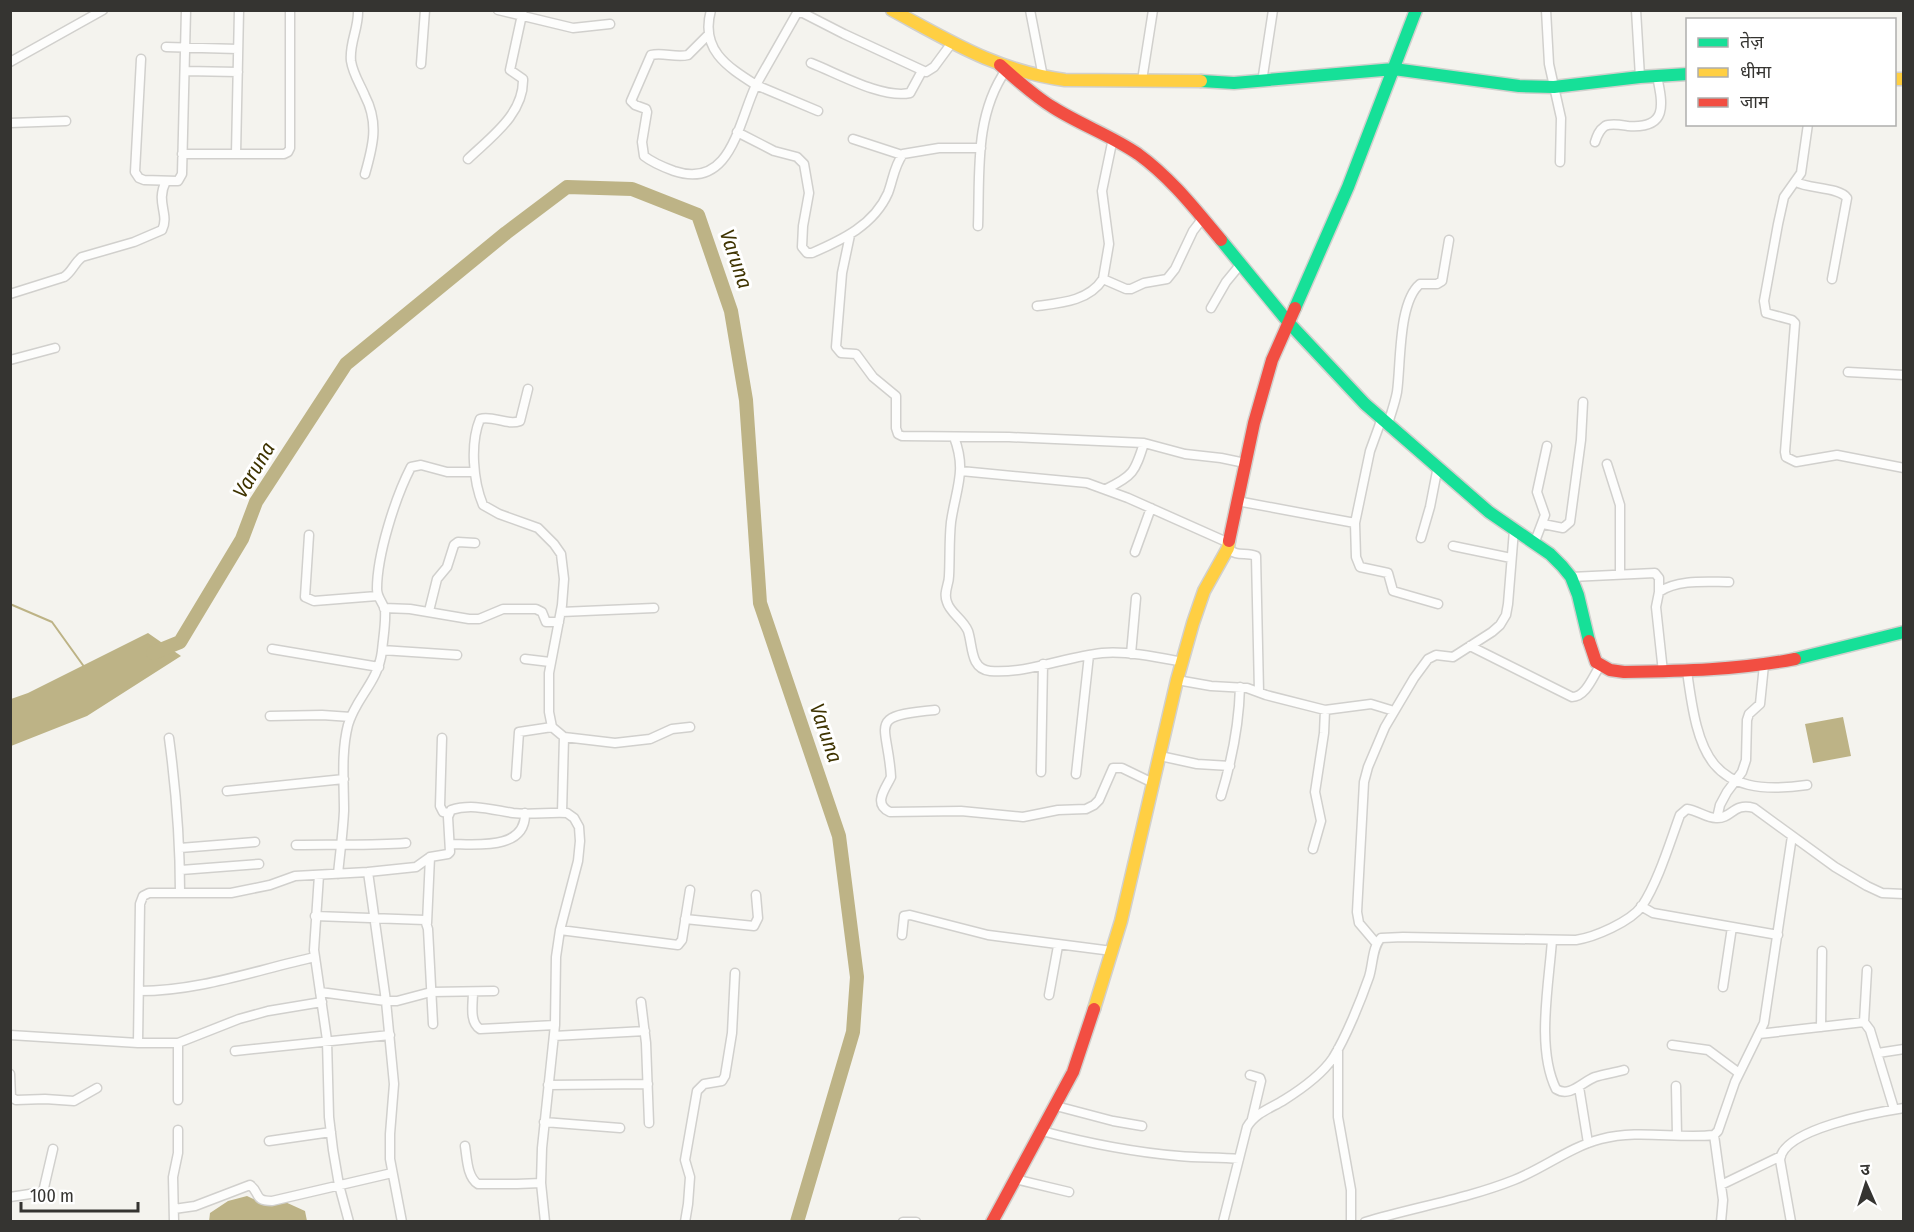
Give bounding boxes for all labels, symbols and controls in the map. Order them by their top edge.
legend [1686,18,1896,126]
text: तेज़ [1740,31,1764,53]
text: धीमा [1740,61,1771,83]
text: जाम [1740,91,1770,113]
water label: Varuna [714,226,758,292]
water label: Varuna [227,437,281,503]
water label: Varuna [804,700,848,766]
north arrow [1836,1154,1896,1214]
text: उ [1860,1160,1871,1179]
scale bar [21,1175,138,1213]
text: 100 m [30,1185,74,1207]

